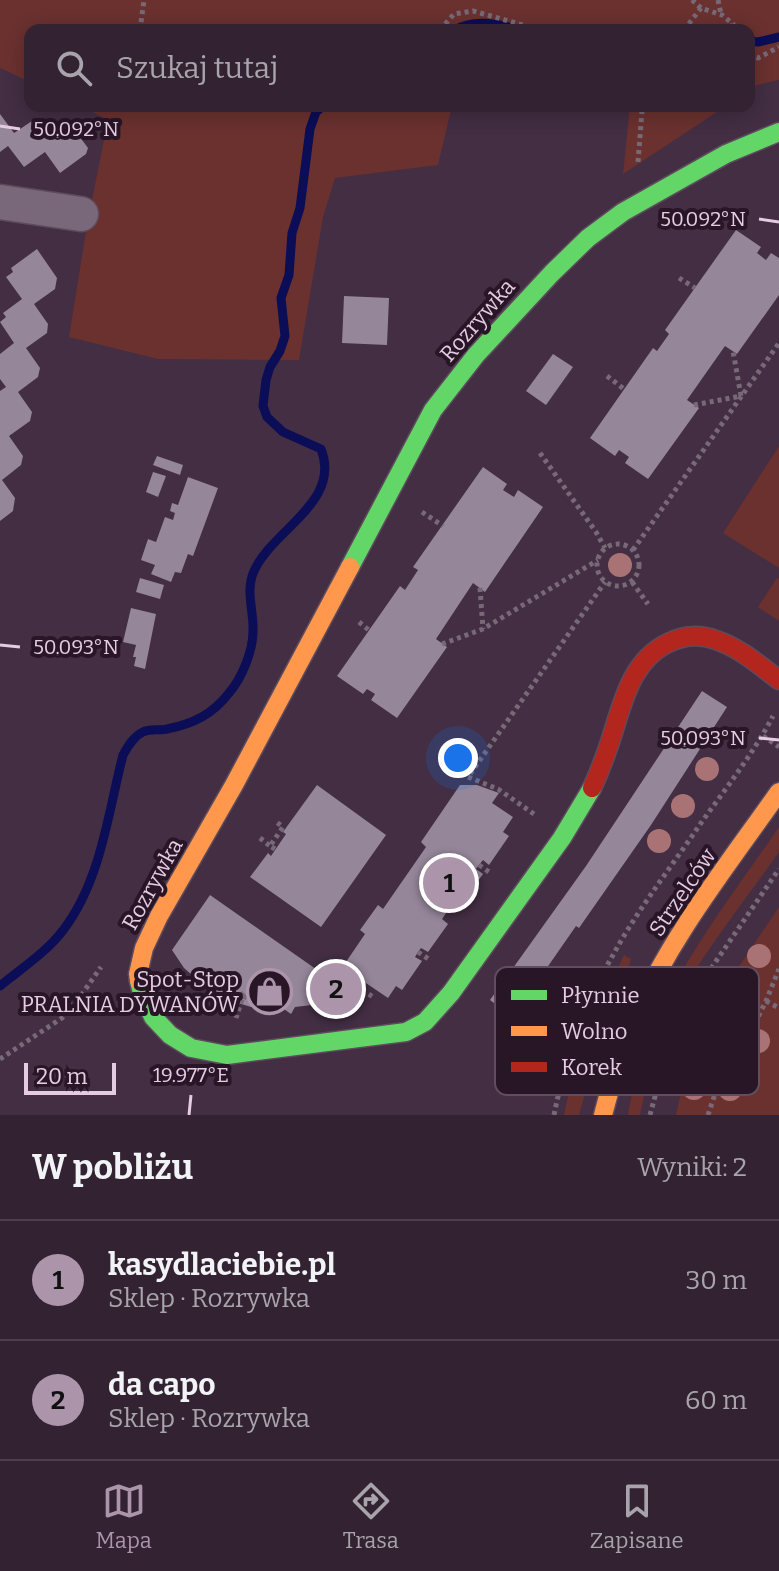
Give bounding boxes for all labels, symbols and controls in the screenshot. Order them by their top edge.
search box [24,24,755,112]
icon: search [52,46,96,90]
text: Szukaj tutaj [116,50,278,86]
text: 50.092°N [33,117,119,141]
text: 50.092°N [660,207,746,231]
street label: Rozrywka [434,274,521,367]
text: 50.093°N [33,635,119,659]
text: 50.093°N [660,726,746,750]
your location [438,738,478,778]
street label: Rozrywka [116,834,189,935]
street label: Strzelców [643,843,722,941]
pin: 1 [423,853,475,913]
pin: 2 [310,959,362,1019]
place label: Spot-Stop PRALNIA DYWANÓW [21,966,239,1018]
legend [495,967,759,1095]
shop icon: Spot-Stop PRALNIA DYWANÓW [246,968,294,1016]
text: Płynnie [561,982,640,1009]
text: Wolno [561,1018,627,1045]
text: Korek [561,1054,623,1081]
scale bar [24,1059,116,1095]
text: 20 m [36,1063,87,1090]
text: 19.977°E [153,1063,229,1087]
text: W pobliżu [32,1147,193,1188]
text: Wyniki: 2 [637,1152,747,1183]
text: kasydlaciebie.pl [108,1247,336,1283]
text: 1 [52,1265,64,1296]
text: 30 m [686,1265,747,1296]
text: Sklep · Rozrywka [108,1283,310,1314]
text: da capo [108,1367,216,1403]
text: 2 [51,1385,65,1416]
text: 60 m [685,1385,747,1416]
text: Sklep · Rozrywka [108,1403,310,1434]
tab: Mapa [95,1479,152,1554]
tab: Trasa [343,1479,399,1554]
tab: Zapisane [590,1479,684,1554]

